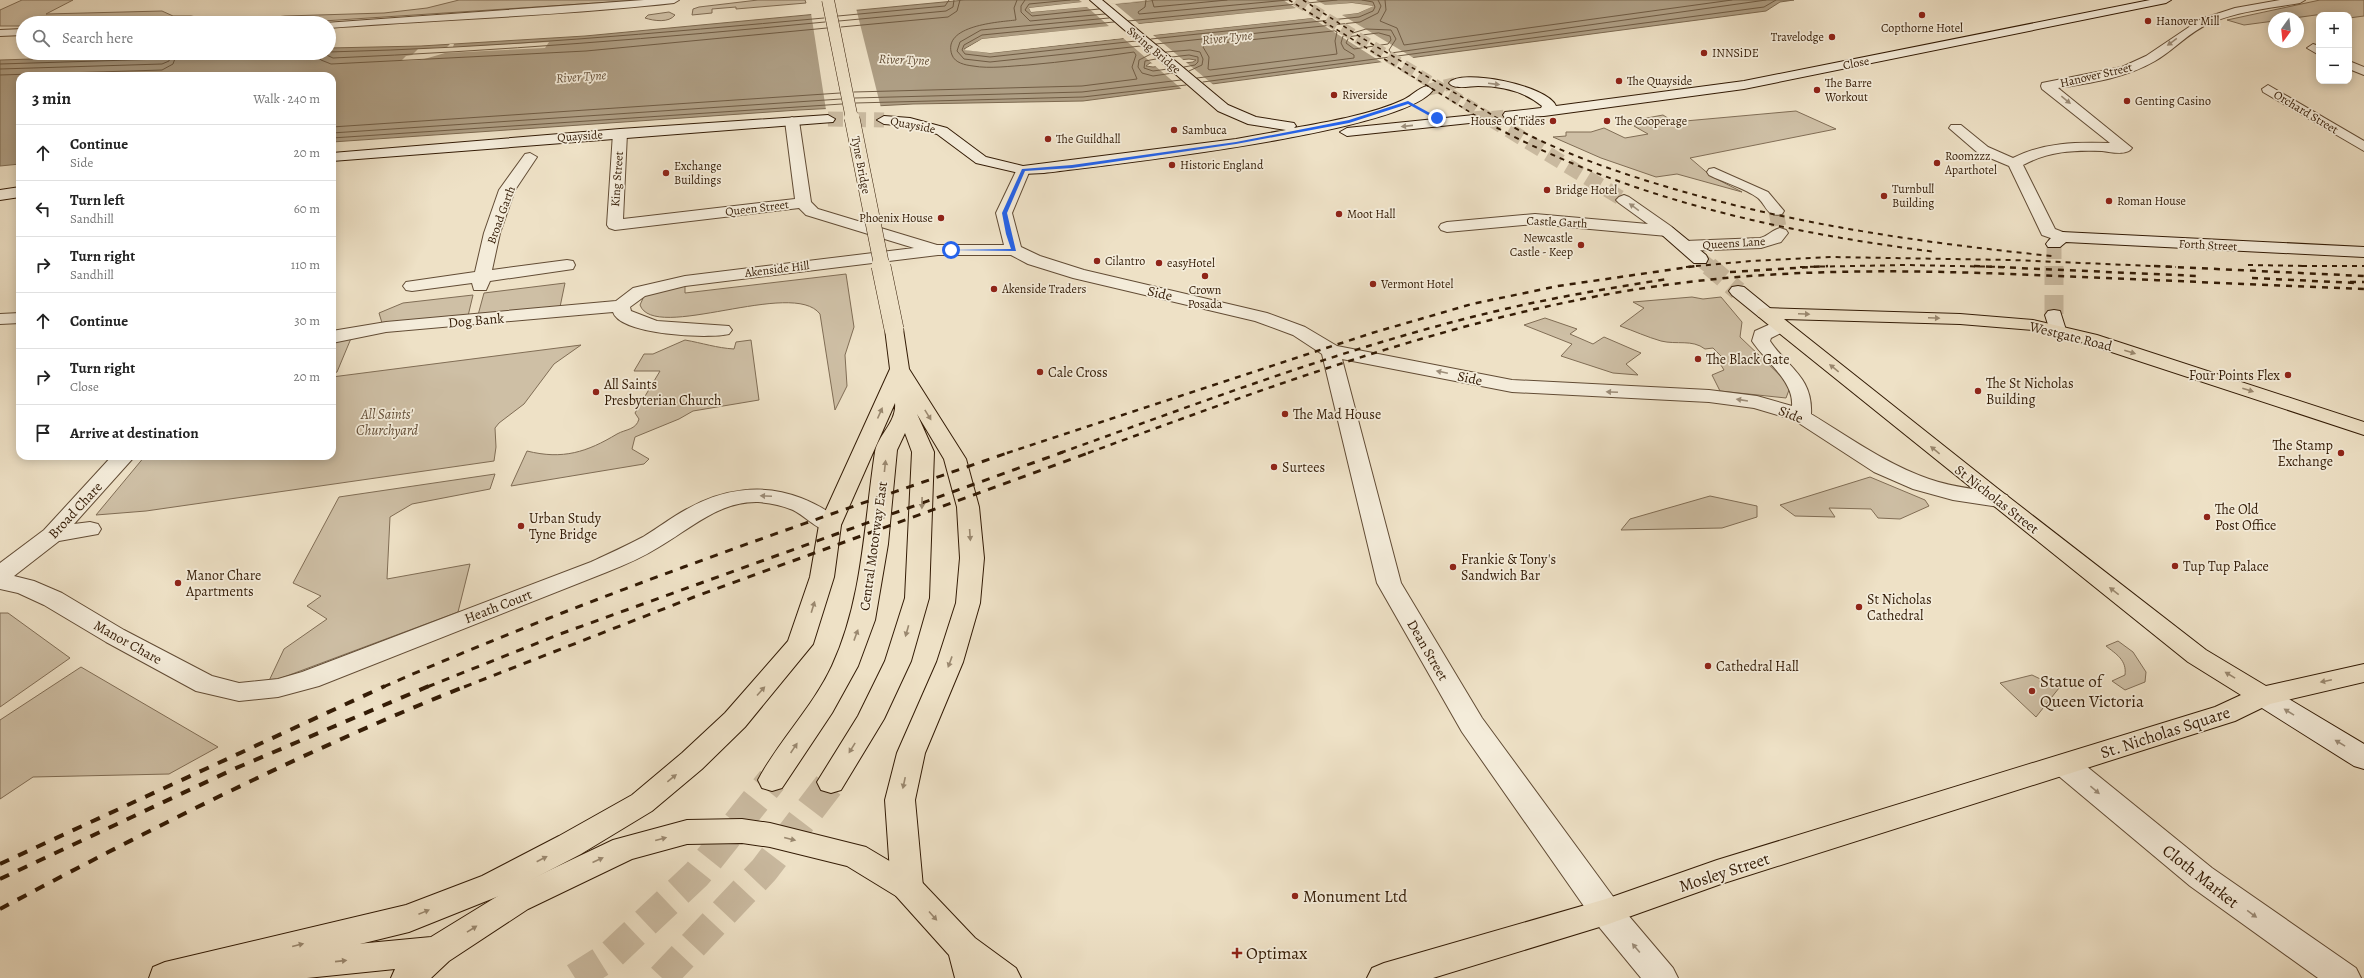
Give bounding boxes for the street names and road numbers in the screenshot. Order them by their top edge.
street label: Swing Bridge [1124,23,1184,77]
street label: Close [1841,53,1871,73]
street label: Hanover Street [2058,59,2134,91]
street label: Orchard Street [2271,86,2341,138]
street label: Quayside [889,113,937,137]
street label: Quayside [557,126,603,146]
street label: Tyne Bridge [848,135,874,195]
street label: King Street [607,151,627,207]
street label: Broad Garth [483,183,519,246]
street label: Queen Street [724,196,790,220]
street label: Castle Garth [1526,212,1588,232]
street label: Queens Lane [1702,233,1766,253]
street label: Forth Street [2178,235,2238,255]
street label: Akenside Hill [743,257,810,281]
street label: Side [1146,281,1174,306]
street label: Dog Bank [447,309,505,332]
street label: Westgate Road [2027,317,2115,356]
street label: Side [1456,367,1484,390]
street label: Side [1776,401,1806,428]
street label: St Nicholas Street [1951,461,2043,538]
street label: Broad Chare [44,478,107,543]
street label: Central Motorway East [855,480,892,612]
street label: Heath Court [462,585,535,628]
street label: Manor Chare [90,616,165,669]
street label: Dean Street [1402,616,1453,685]
street label: St. Nicholas Square [2097,701,2233,764]
street label: Cloth Market [2158,839,2244,914]
street label: Mosley Street [1676,847,1773,898]

